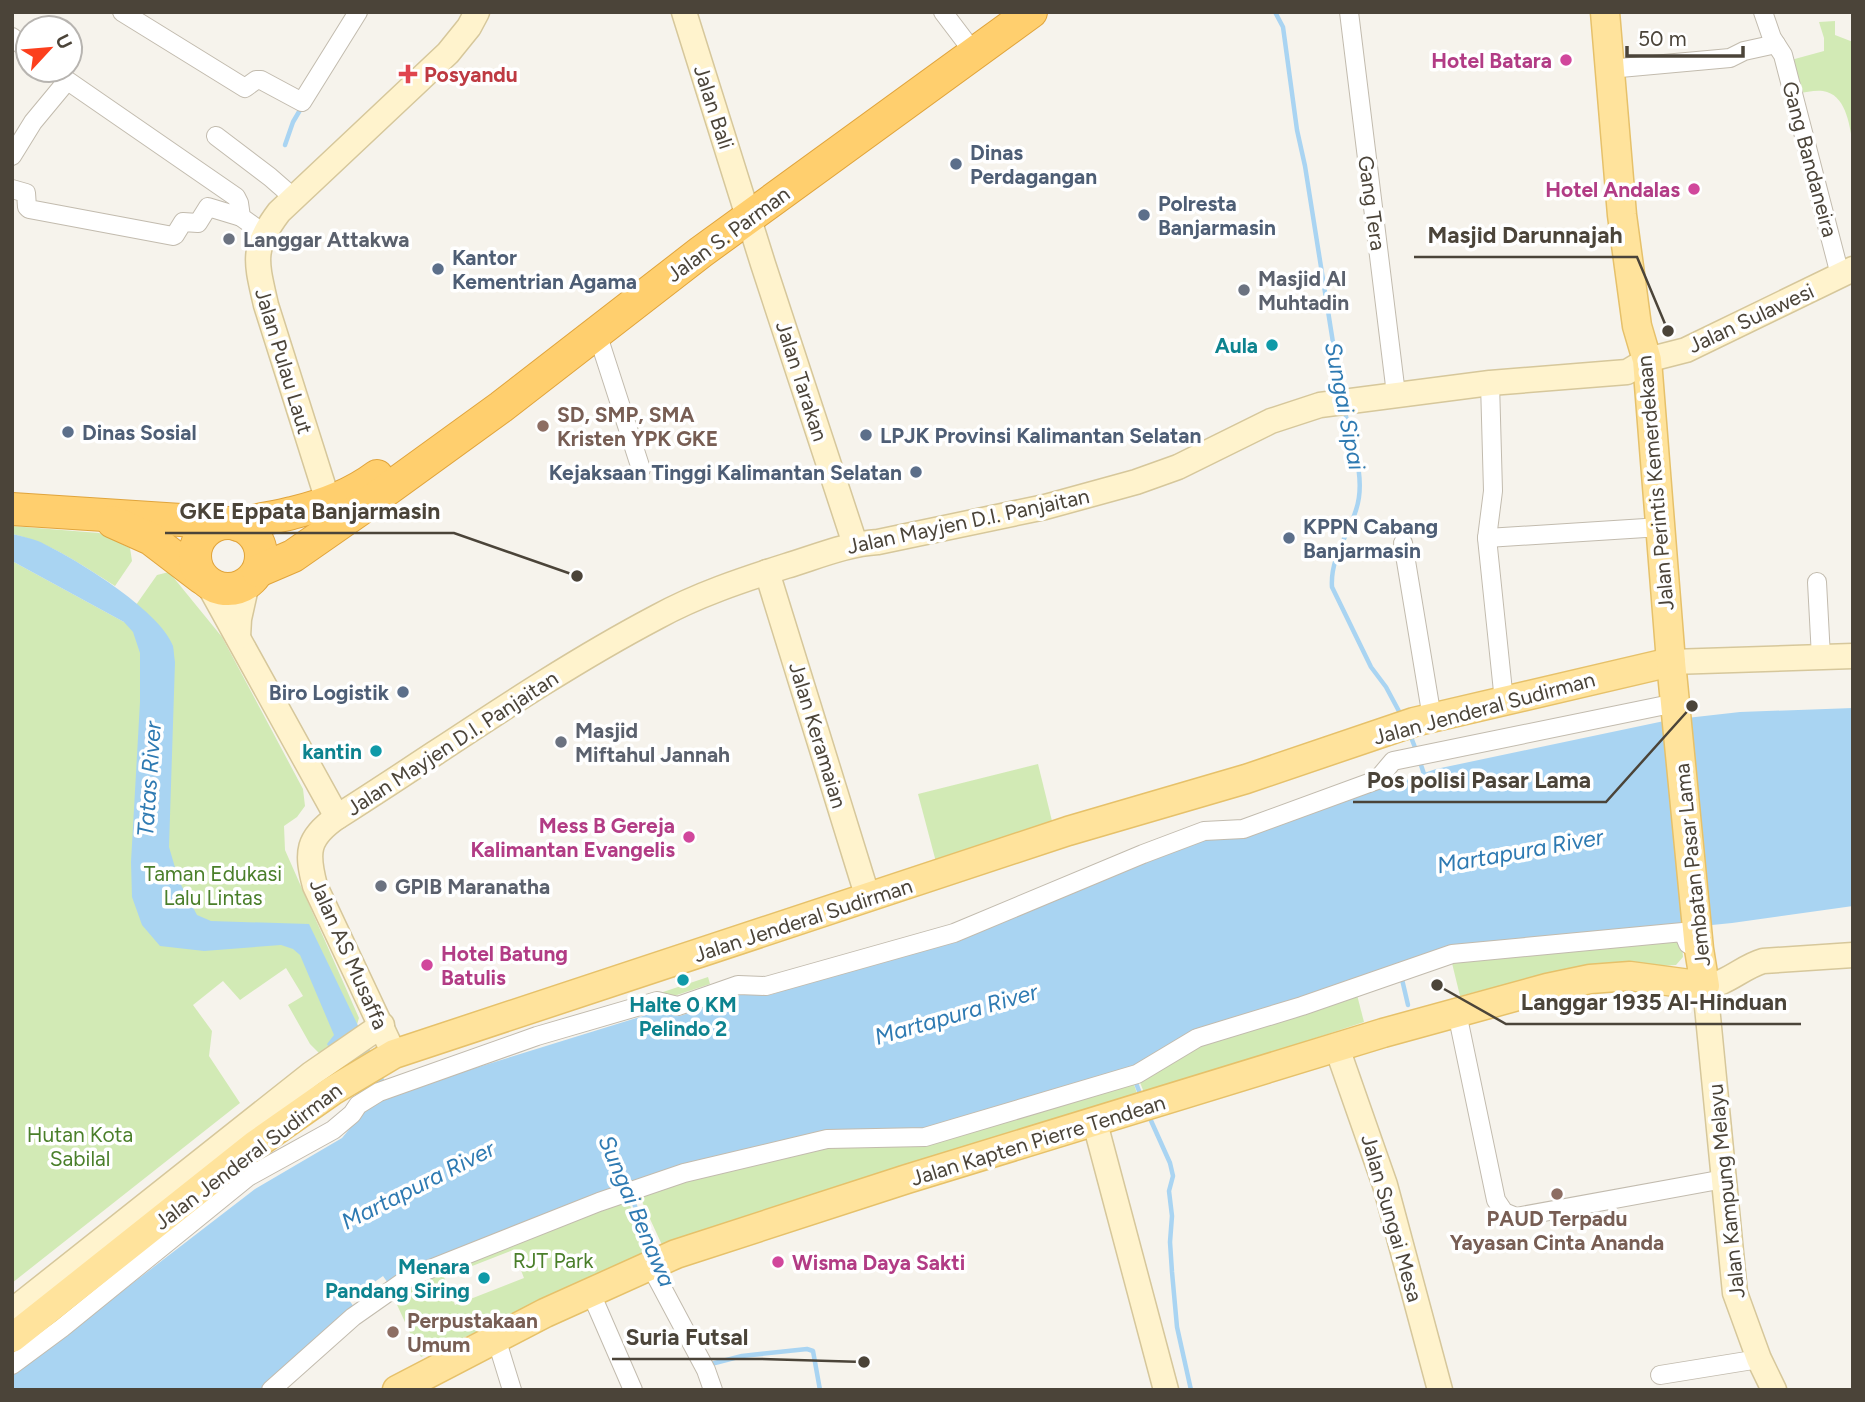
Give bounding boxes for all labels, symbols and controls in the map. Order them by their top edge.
north arrow [14,14,84,84]
scale bar [1627,14,1742,58]
text: 50 m [1638,26,1687,51]
text: U [51,31,77,53]
place label: Hotel Batara [1431,48,1552,73]
marker: Hotel Batara [1558,52,1574,68]
place label: Posyandu [424,62,518,87]
street label: Jalan Bali [689,62,739,152]
marker: Posyandu [398,64,418,84]
street label: Gang Bandaneira [1777,78,1843,240]
place label: Dinas Perdagangan [970,140,1097,189]
street label: Gang Tera [1353,154,1391,252]
marker: Dinas Perdagangan [948,156,964,172]
place label: Hotel Andalas [1545,177,1680,202]
street label: Jalan S. Parman [661,181,795,287]
marker: Hotel Andalas [1686,181,1702,197]
place label: Polresta Banjarmasin [1158,191,1276,240]
marker: Polresta Banjarmasin [1136,207,1152,223]
callout: Masjid Darunnajah [1414,213,1637,257]
text: Masjid Darunnajah [1427,221,1623,249]
place label: Langgar Attakwa [243,227,409,252]
marker: Langgar Attakwa [221,231,237,247]
place label: Kantor Kementrian Agama [452,245,637,294]
marker: Kantor Kementrian Agama [430,261,446,277]
place label: Masjid Al Muhtadin [1258,266,1349,315]
street label: Jalan Sulawesi [1684,278,1818,358]
marker: Masjid Al Muhtadin [1236,282,1252,298]
street label: Jalan Pulau Laut [250,285,318,437]
street label: Jalan Tarakan [771,318,833,444]
place label: Aula [1215,333,1258,358]
marker: Aula [1264,337,1280,353]
water label: Sungai Sipai [1319,340,1371,473]
street label: Jalan Perintis Kemerdekaan [1631,354,1679,612]
place label: SD, SMP, SMA Kristen YPK GKE [557,402,718,451]
marker: SD, SMP, SMA Kristen YPK GKE [535,418,551,434]
place label: Dinas Sosial [82,420,197,445]
place label: LPJK Provinsi Kalimantan Selatan [880,423,1201,448]
marker: Dinas Sosial [60,424,76,440]
marker: LPJK Provinsi Kalimantan Selatan [858,427,874,443]
place label: Kejaksaan Tinggi Kalimantan Selatan [549,460,902,485]
marker: Kejaksaan Tinggi Kalimantan Selatan [908,464,924,480]
street label: Jalan Mayjen D.I. Panjaitan [845,483,1091,559]
callout: GKE Eppata Banjarmasin [165,489,454,533]
text: GKE Eppata Banjarmasin [180,497,440,525]
place label: KPPN Cabang Banjarmasin [1303,514,1438,563]
marker: KPPN Cabang Banjarmasin [1281,530,1297,546]
street label: Jalan Keramaian [784,659,852,811]
street label: Jalan Mayjen D.I. Panjaitan [342,665,562,821]
street label: Jalan Jenderal Sudirman [1370,666,1598,750]
place label: Biro Logistik [269,680,390,705]
marker: Biro Logistik [395,684,411,700]
place label: Masjid Miftahul Jannah [575,718,730,767]
water label: Tatas River [131,719,167,838]
marker: Masjid Miftahul Jannah [553,734,569,750]
place label: kantin [302,739,362,764]
marker: kantin [368,743,384,759]
callout: Pos polisi Pasar Lama [1353,758,1606,802]
street label: Jembatan Pasar Lama [1669,762,1715,968]
text: Pos polisi Pasar Lama [1367,766,1591,794]
place label: Mess B Gereja Kalimantan Evangelis [470,813,675,862]
water label: Martapura River [1435,822,1607,879]
marker: Mess B Gereja Kalimantan Evangelis [681,829,697,845]
park label: Taman Edukasi Lalu Lintas [144,861,282,910]
street label: Jalan Jenderal Sudirman [691,873,915,967]
place label: GPIB Maranatha [395,874,550,899]
street label: Jalan AS Musaffa [305,875,393,1033]
marker: GPIB Maranatha [373,878,389,894]
place label: Hotel Batung Batulis [441,941,568,990]
marker: Hotel Batung Batulis [419,957,435,973]
marker: Halte 0 KM Pelindo 2 [675,972,691,988]
water label: Martapura River [871,977,1042,1051]
callout: Langgar 1935 Al-Hinduan [1506,980,1801,1024]
text: Langgar 1935 Al-Hinduan [1521,988,1787,1016]
place label: Halte 0 KM Pelindo 2 [629,992,737,1041]
street label: Jalan Jenderal Sudirman [149,1077,347,1235]
street label: Jalan Kampung Melayu [1702,1083,1750,1299]
street label: Jalan Kapten Pierre Tendean [908,1089,1168,1191]
park label: Hutan Kota Sabilal [27,1122,133,1171]
water label: Sungai Benawa [592,1131,682,1291]
street label: Jalan Sungai Mesa [1356,1131,1428,1305]
water label: Martapura River [337,1134,500,1236]
marker: PAUD Terpadu Yayasan Cinta Ananda [1549,1186,1565,1202]
place label: PAUD Terpadu Yayasan Cinta Ananda [1450,1206,1664,1255]
park label: RJT Park [513,1248,594,1273]
place label: Wisma Daya Sakti [792,1250,965,1275]
place label: Menara Pandang Siring [325,1254,470,1303]
marker: Wisma Daya Sakti [770,1254,786,1270]
marker: Menara Pandang Siring [476,1270,492,1286]
place label: Perpustakaan Umum [407,1308,538,1357]
callout: Suria Futsal [612,1315,762,1359]
text: Suria Futsal [626,1323,748,1351]
marker: Perpustakaan Umum [385,1324,401,1340]

